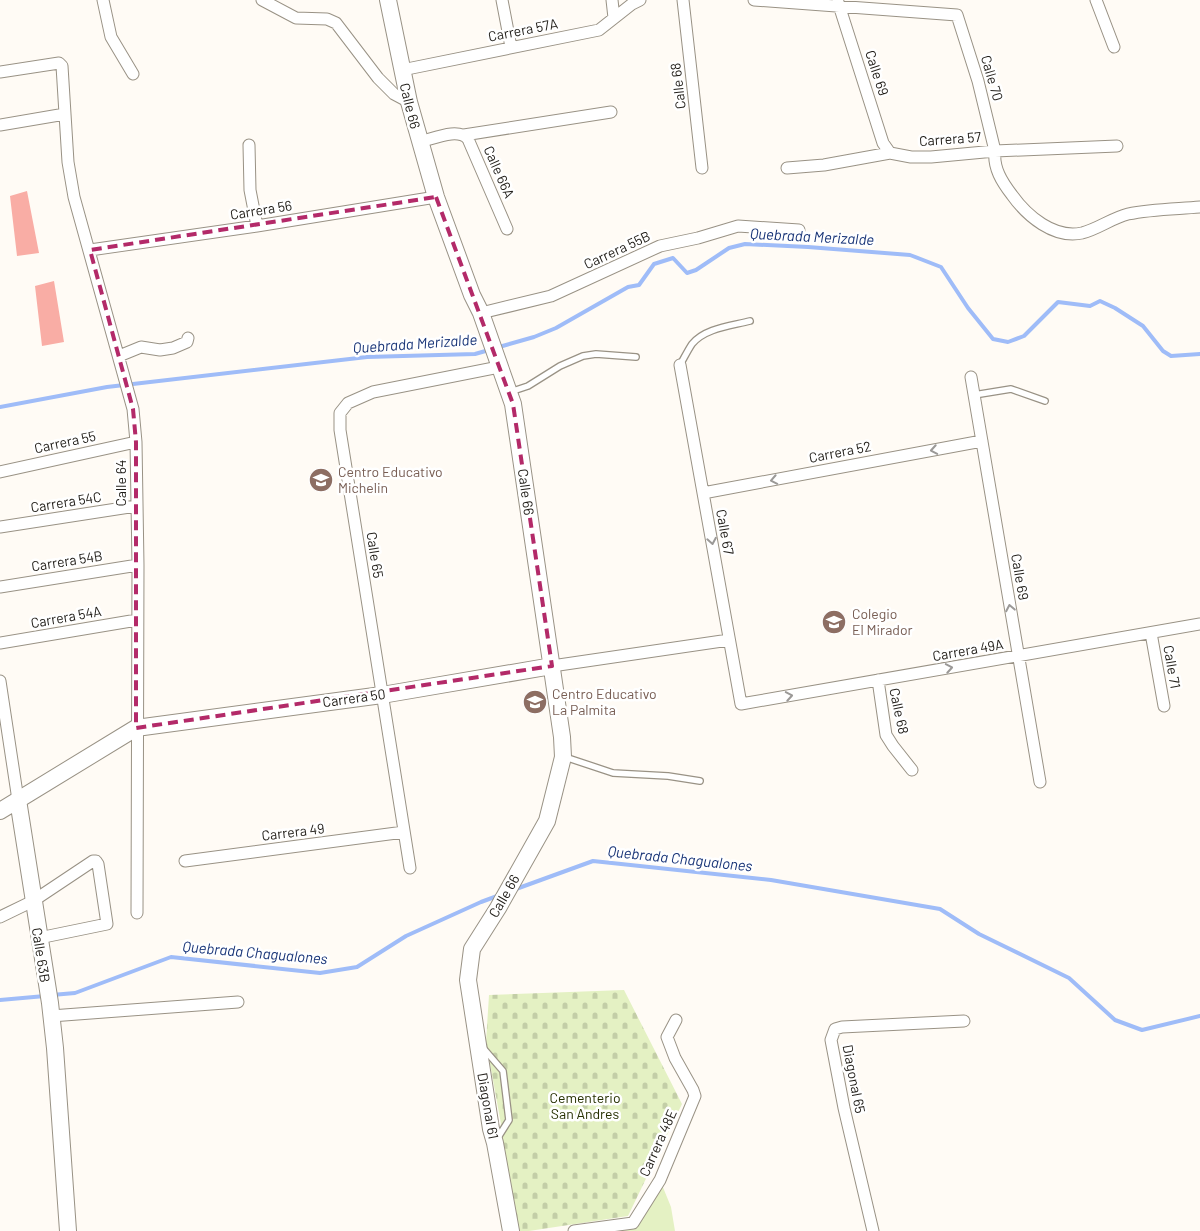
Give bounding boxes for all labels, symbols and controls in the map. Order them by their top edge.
street label: Carrera 57A [487,14,560,45]
street label: Calle 69 [862,48,893,98]
street label: Calle 70 [978,53,1007,103]
street label: Calle 68 [666,62,689,110]
street label: Calle 66 [397,81,424,131]
street label: Carrera 57 [918,128,982,149]
street label: Calle 66A [480,143,519,201]
street label: Carrera 56 [229,196,293,223]
water label: Quebrada Merizalde [749,224,875,248]
street label: Carrera 55B [581,227,653,272]
water label: Quebrada Merizalde [352,330,478,356]
street label: Carrera 55 [33,427,97,456]
street label: Carrera 52 [807,437,872,466]
one-way arrow [930,445,938,455]
street label: Calle 64 [112,459,129,507]
place label: Centro Educativo Michelin [338,463,443,496]
school or university icon: Centro Educativo Michelin [308,467,334,493]
street label: Calle 66 [515,468,538,516]
one-way arrow [770,474,779,485]
street label: Carrera 54C [29,488,103,516]
street label: Calle 67 [713,508,738,556]
street label: Calle 65 [363,531,388,579]
one-way arrow [706,537,716,546]
street label: Carrera 54B [30,546,104,575]
street label: Calle 69 [1008,552,1033,601]
street label: Carrera 54A [29,602,103,631]
one-way arrow [1006,604,1016,612]
place label: Colegio El Mirador [852,605,913,638]
school or university icon: Colegio El Mirador [821,609,847,635]
street label: Carrera 49A [931,635,1005,664]
street label: Calle 71 [1160,644,1185,690]
one-way arrow [945,664,953,674]
street label: Carrera 50 [321,685,386,710]
place label: Centro Educativo La Palmita [552,685,657,718]
street label: Calle 68 [886,686,913,736]
school or university icon: Centro Educativo La Palmita [522,689,548,715]
one-way arrow [785,691,793,701]
street label: Carrera 49 [261,819,325,844]
water label: Quebrada Chagualones [607,841,753,875]
street label: Calle 66 [485,871,523,920]
street label: Calle 63B [29,926,54,984]
water label: Quebrada Chagualones [182,937,328,967]
street label: Diagonal 65 [840,1043,869,1115]
street label: Diagonal 61 [474,1071,503,1140]
park label: Cementerio San Andres [549,1089,621,1122]
street label: Carrera 48E [635,1107,680,1179]

